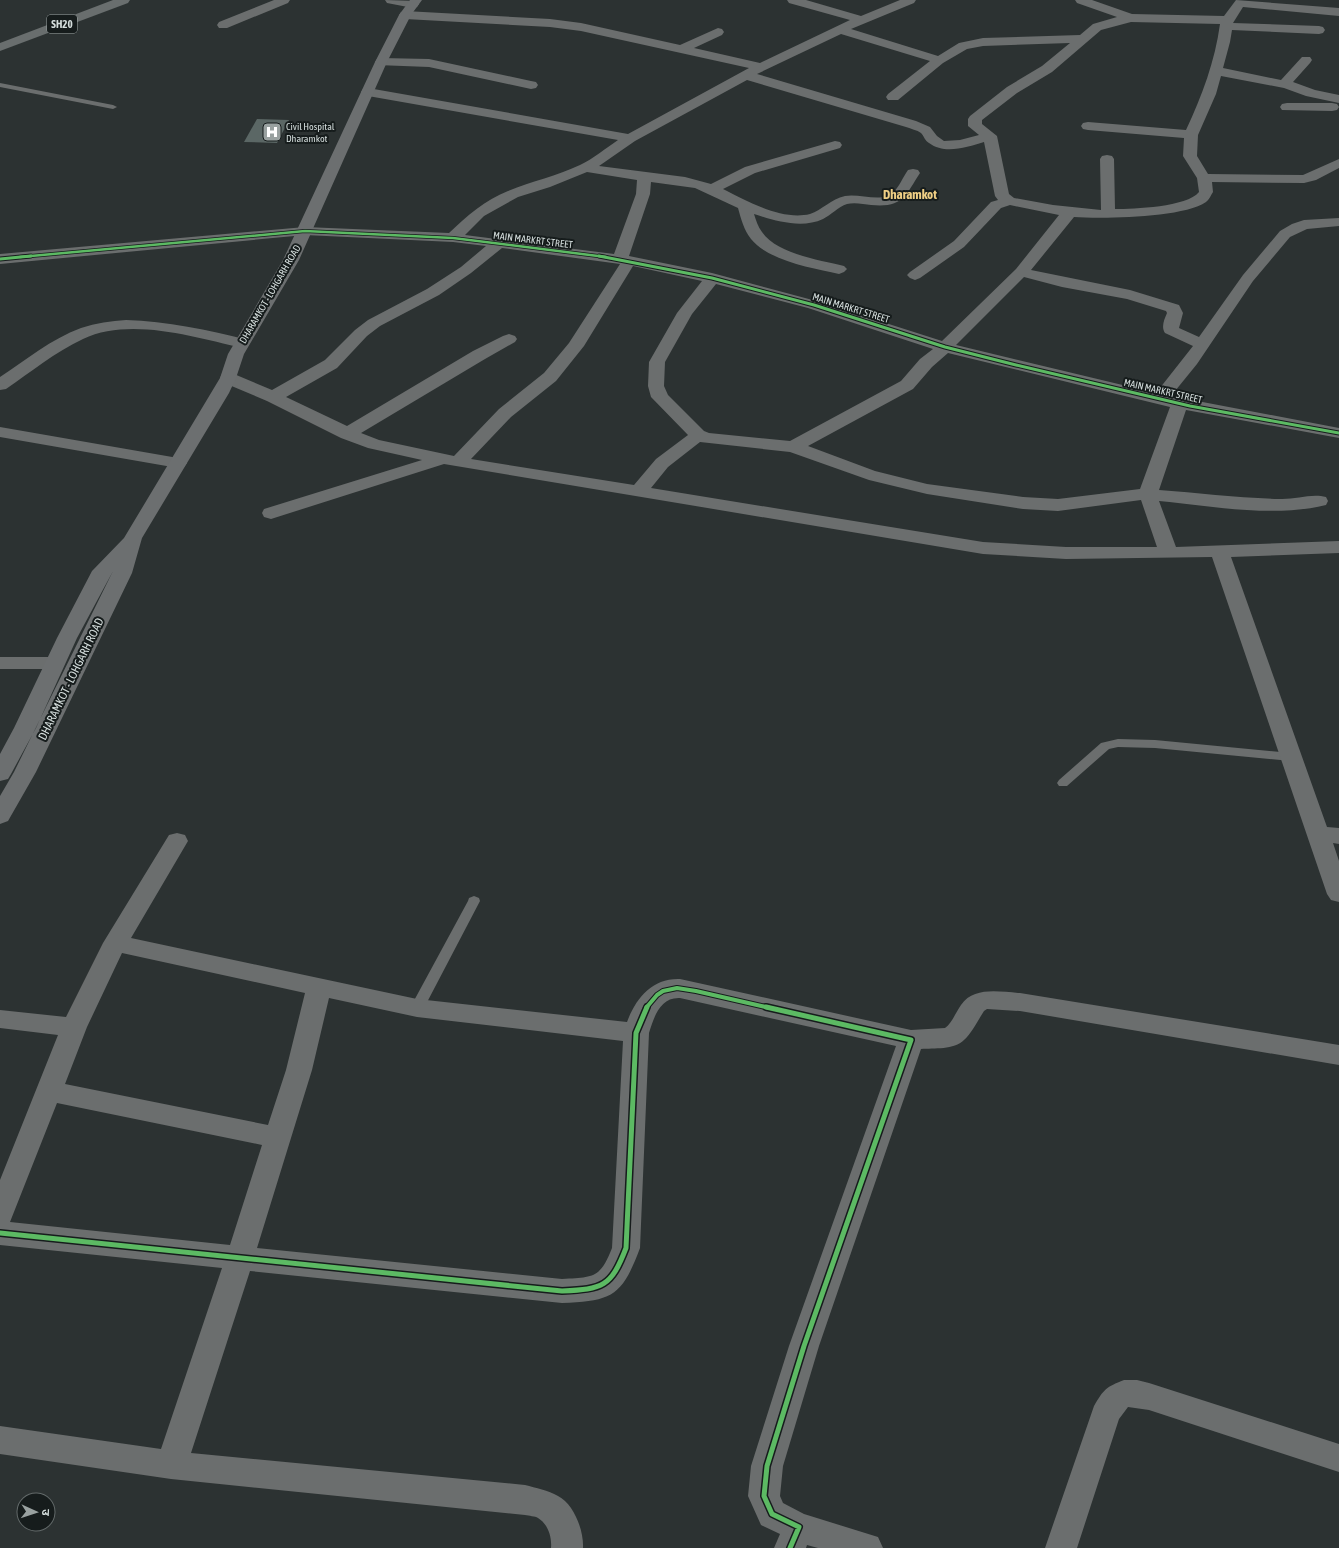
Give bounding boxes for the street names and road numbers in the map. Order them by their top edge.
road number: SH20 [47,15,77,33]
street label: MAIN MARKRT STREET [493,230,574,250]
street label: DHARAMKOT - LOHGARH ROAD [237,243,303,345]
street label: MAIN MARKRT STREET [811,291,892,325]
street label: MAIN MARKRT STREET [1123,377,1204,406]
street label: DHARAMKOT - LOHGARH ROAD [35,615,107,742]

